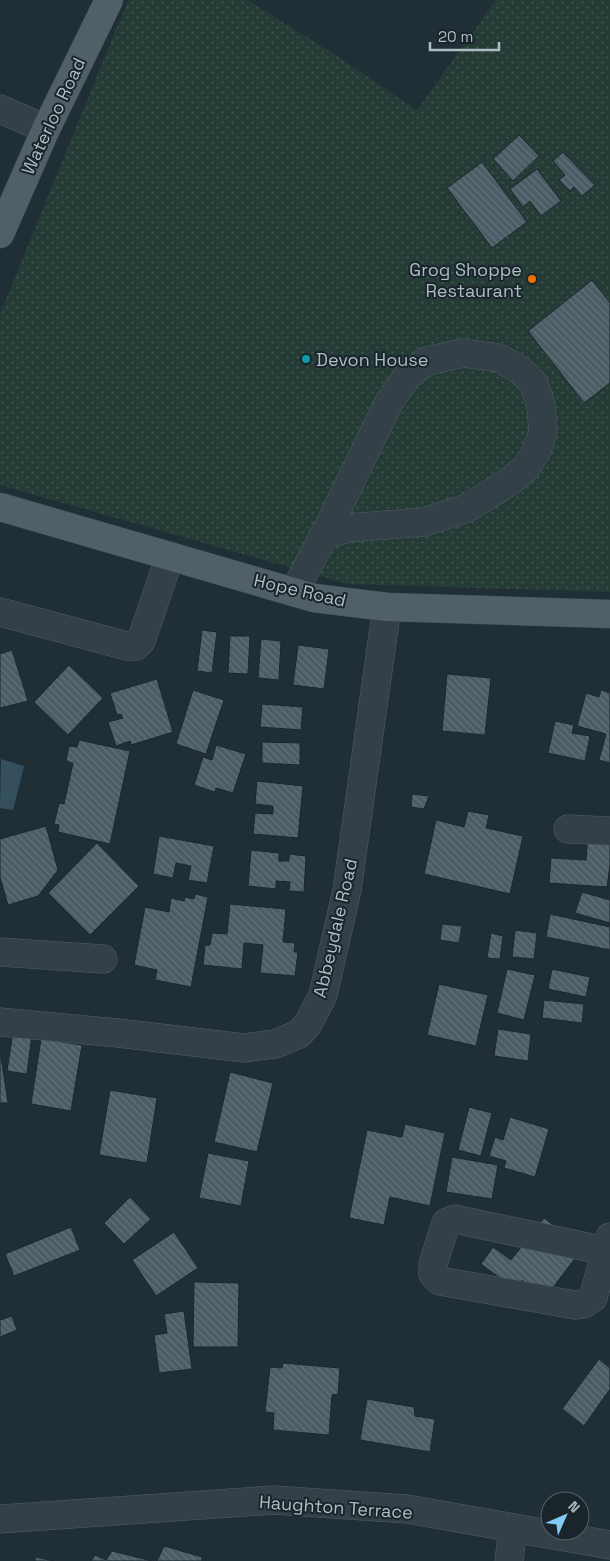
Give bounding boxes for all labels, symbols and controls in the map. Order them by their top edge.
scale bar [430,20,499,52]
text: 20 m [438,27,473,46]
street label: Waterloo Road [16,54,90,178]
place label: Grog Shoppe Restaurant [409,258,522,302]
marker: Grog Shoppe Restaurant [526,273,538,285]
place label: Devon House [316,348,428,371]
marker: Devon House [300,353,312,365]
street label: Hope Road [252,568,348,612]
street label: Abbeydale Road [308,856,362,1000]
street label: Haughton Terrace [258,1490,414,1524]
north arrow [540,1491,590,1541]
text: N [565,1497,584,1516]

